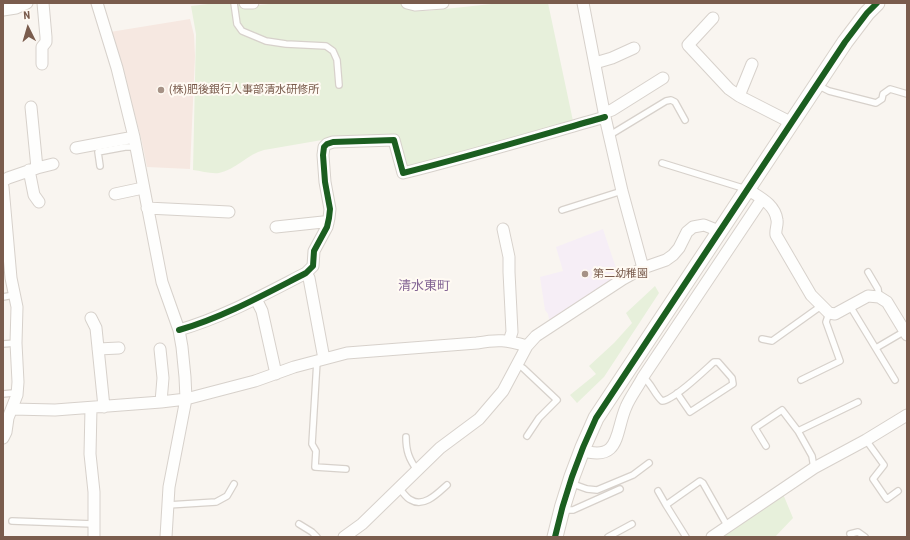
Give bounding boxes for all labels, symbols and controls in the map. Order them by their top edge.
north arrow [8,8,48,48]
text: N [23,9,31,22]
place label: (株)肥後銀行人事部清水研修所 [169,83,319,97]
marker: (株)肥後銀行人事部清水研修所 [156,85,166,95]
place label: 第二幼稚園 [593,267,648,281]
marker: 第二幼稚園 [580,269,590,279]
district label: 清水東町 [398,279,450,295]

